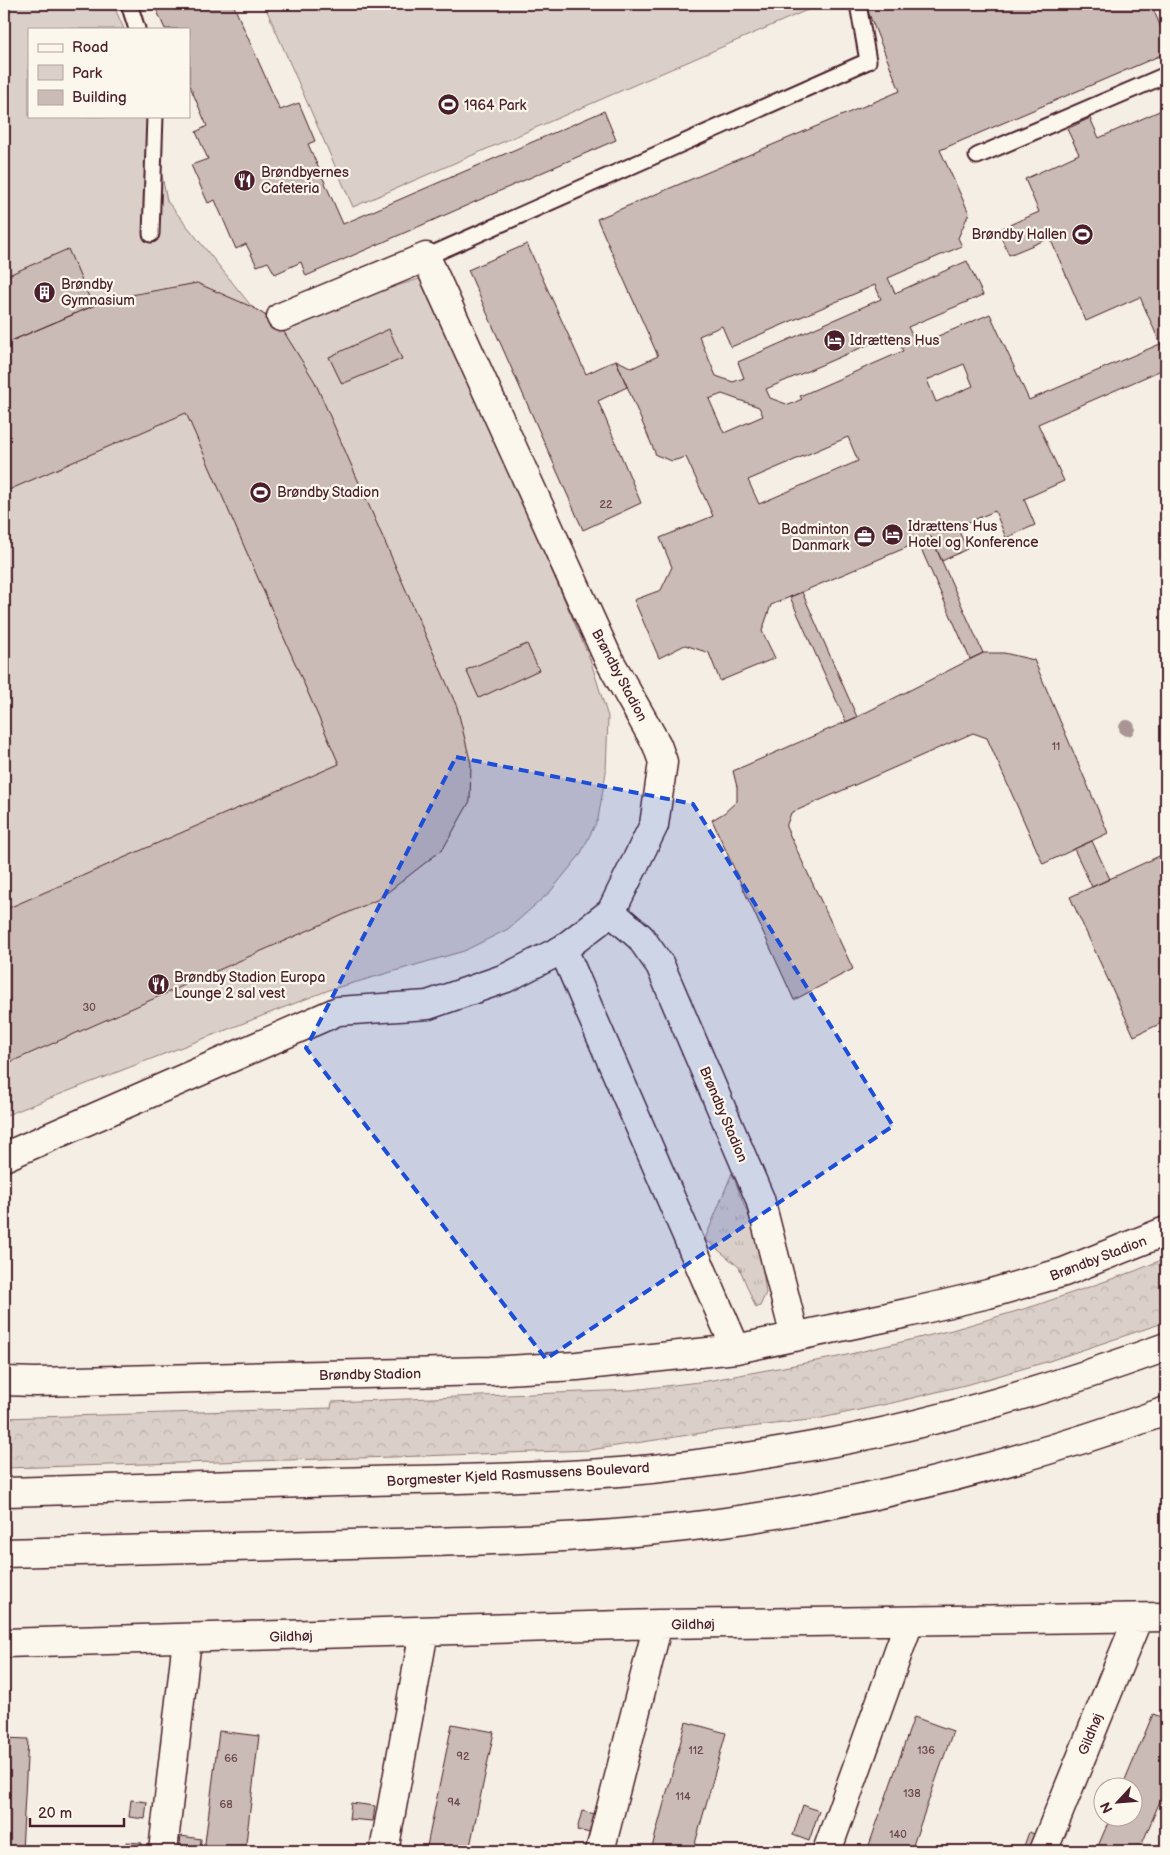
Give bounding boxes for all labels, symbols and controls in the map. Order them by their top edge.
legend [28,28,190,118]
text: Road [72,38,108,57]
text: Park [72,64,103,83]
text: Building [72,88,127,107]
sports icon: 1964 Park [436,93,460,117]
place label: 1964 Park [464,97,527,114]
place label: Brøndbyernes Cafeteria [261,164,349,197]
restaurant icon: Brøndbyernes Cafeteria [233,168,257,192]
sports icon: Brøndby Hallen [1071,222,1095,246]
place label: Brøndby Hallen [971,226,1067,243]
place label: Brøndby Gymnasium [61,276,135,309]
building icon: Brøndby Gymnasium [33,280,57,304]
hotel icon: Idrættens Hus [822,328,846,352]
place label: Idrættens Hus [850,332,939,349]
sports icon: Brøndby Stadion [249,480,273,504]
place label: Brøndby Stadion [277,484,379,501]
house number: 22 [600,498,613,511]
place label: Idrættens Hus Hotel og Konference [908,518,1039,551]
place label: Badminton Danmark [781,521,849,554]
hotel icon: Idrættens Hus Hotel og Konference [880,522,904,546]
office icon: Badminton Danmark [853,525,877,549]
street label: Brøndby Stadion [588,626,651,724]
house number: 11 [1052,740,1060,753]
place label: Brøndby Stadion Europa Lounge 2 sal vest [174,969,325,1002]
restaurant icon: Brøndby Stadion Europa Lounge 2 sal vest [146,973,170,997]
house number: 30 [82,1001,96,1014]
street label: Brøndby Stadion [696,1064,751,1165]
street label: Brøndby Stadion [1047,1232,1149,1285]
street label: Brøndby Stadion [319,1365,421,1384]
street label: Borgmester Kjeld Rasmussens Boulevard [386,1459,650,1490]
street label: Gildhøj [671,1616,715,1633]
street label: Gildhøj [269,1627,313,1646]
street label: Gildhøj [1074,1711,1106,1758]
house number: 112 [688,1744,704,1757]
house number: 136 [917,1744,935,1757]
house number: 92 [457,1750,470,1763]
house number: 66 [224,1752,238,1765]
north arrow [1092,1778,1142,1828]
house number: 138 [903,1787,921,1800]
house number: 114 [675,1790,691,1803]
scale bar [30,1795,124,1827]
house number: 94 [447,1796,461,1809]
house number: 68 [219,1798,233,1811]
text: N [1097,1799,1117,1816]
text: 20 m [38,1804,72,1823]
house number: 140 [889,1828,907,1841]

